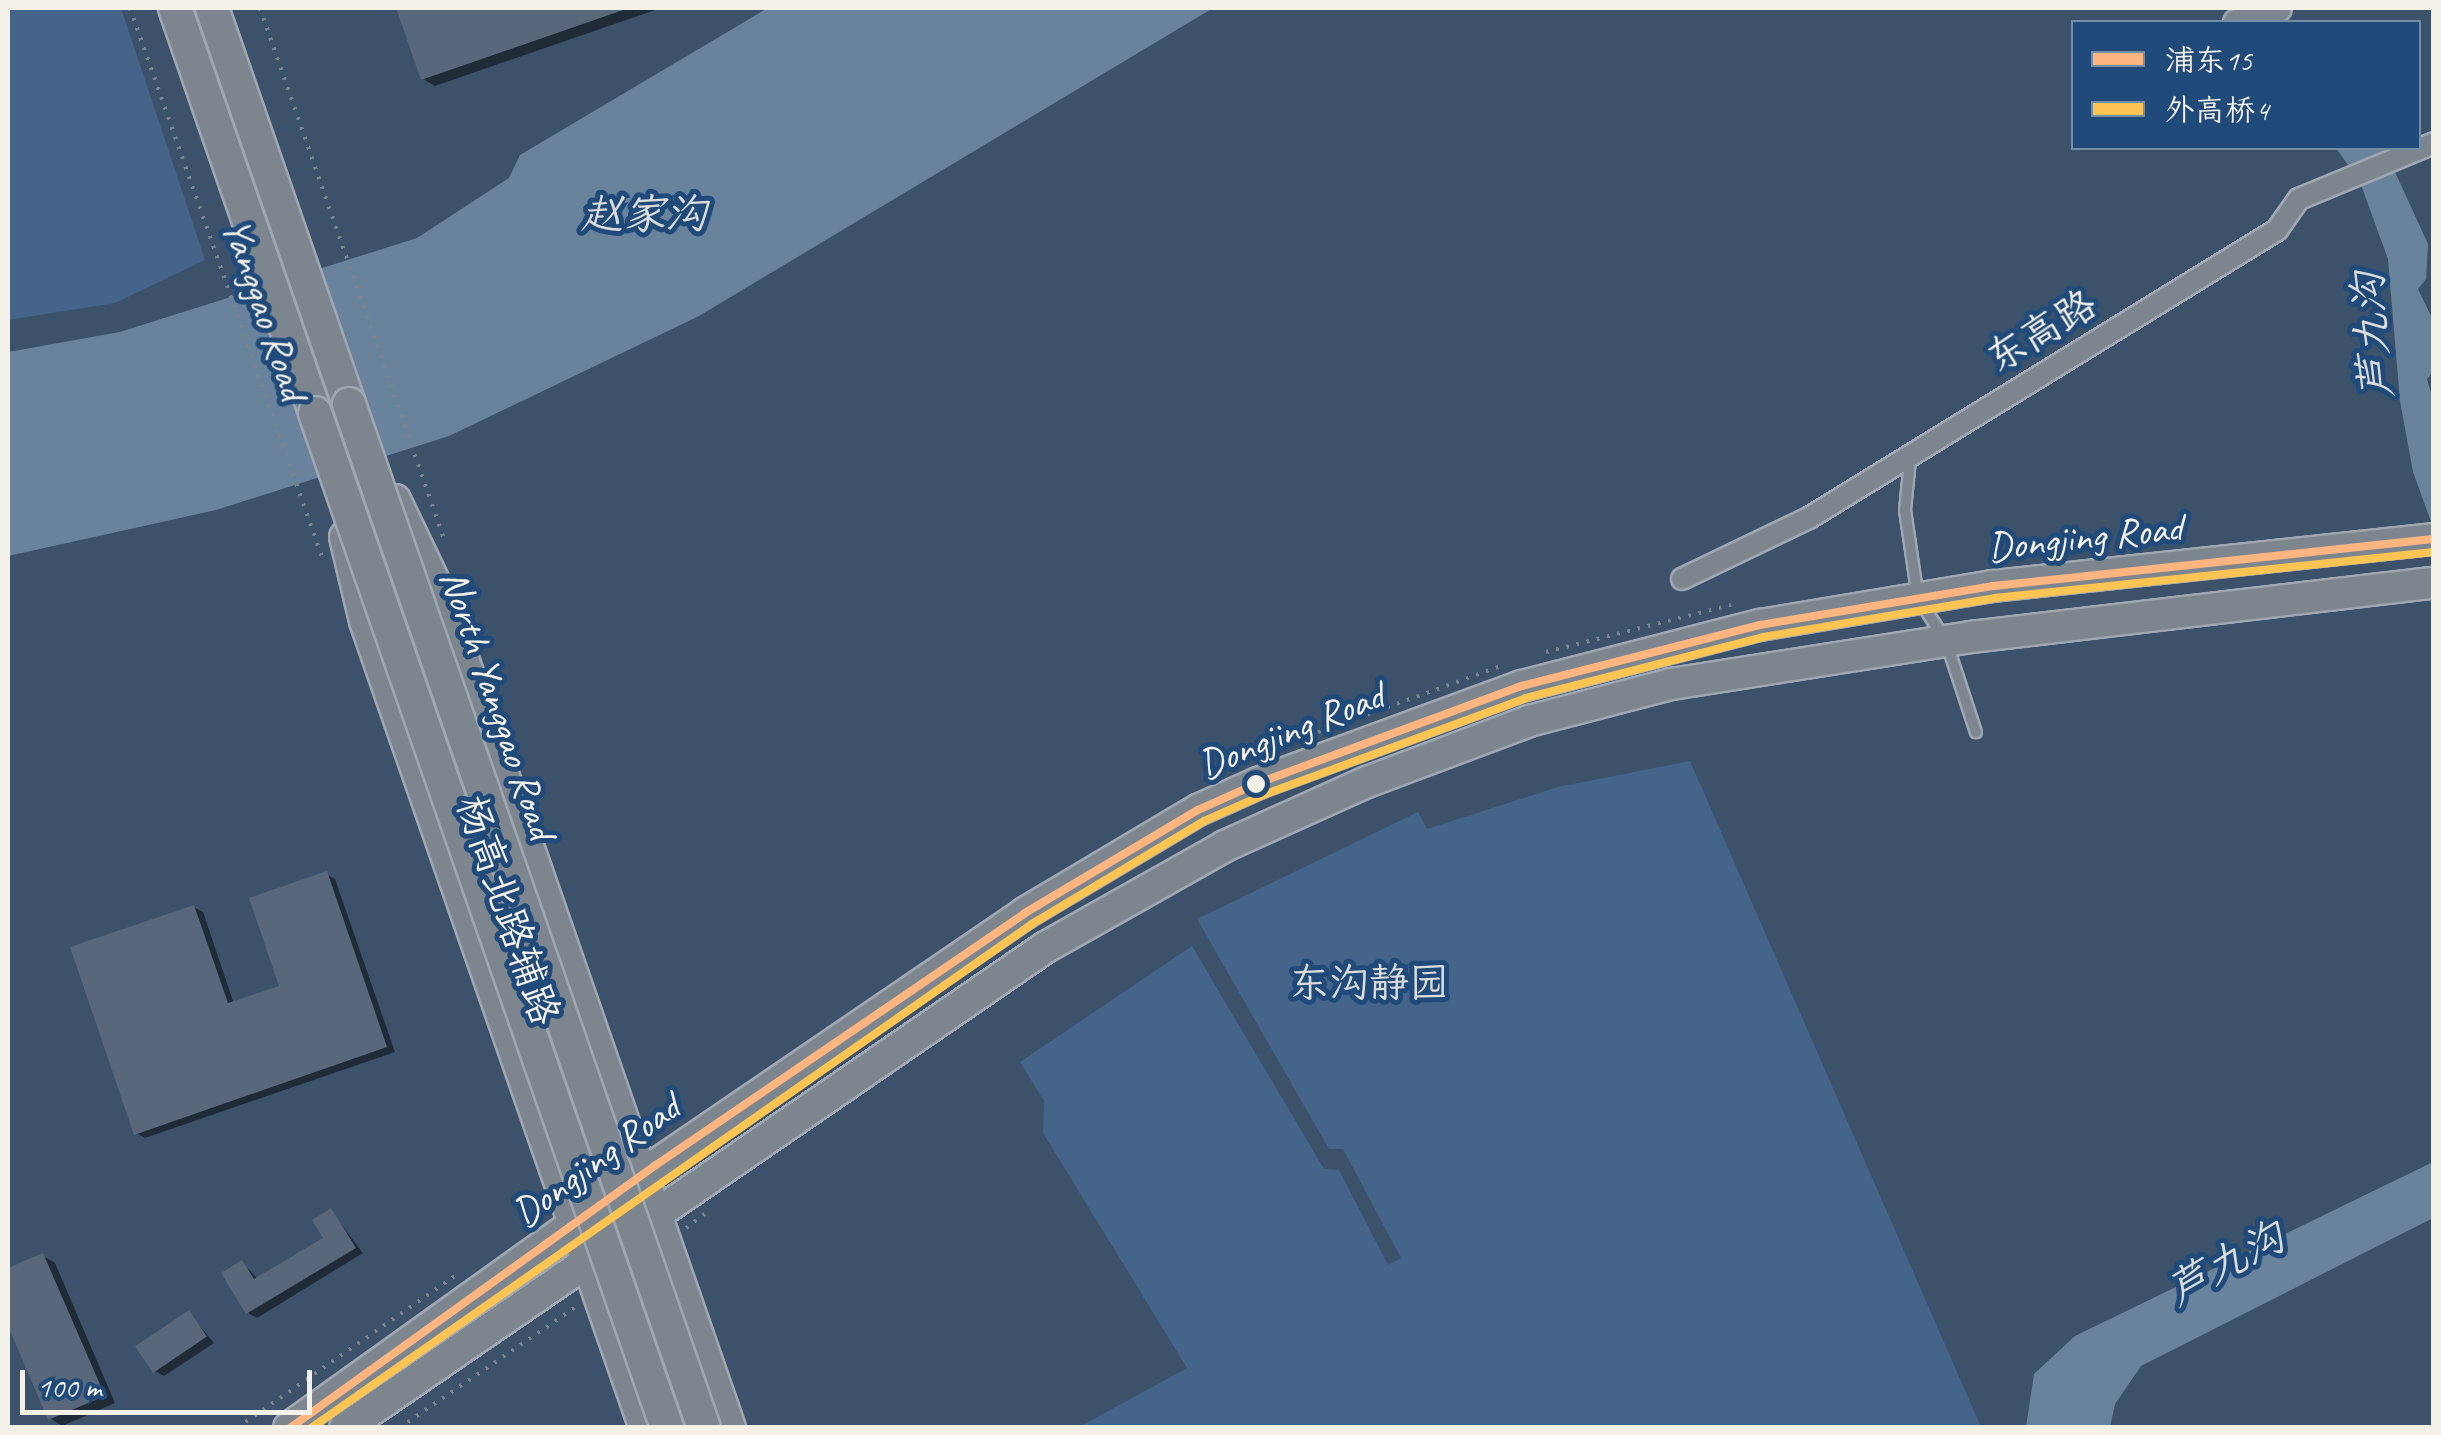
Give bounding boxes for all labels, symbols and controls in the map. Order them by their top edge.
legend [2071,20,2421,150]
text: 浦东15 [2165,41,2252,79]
text: 外高桥4 [2165,91,2269,129]
water label: 赵家沟 [581,190,707,240]
street label: Yanggao Road [212,212,318,406]
water label: 芦九沟 [2343,270,2403,400]
street label: 东高路 [1977,280,2105,382]
street label: Dongjing Road [1986,503,2184,571]
street label: North Yanggao Road [429,563,567,845]
street label: Dongjing Road [1192,671,1390,789]
unlabelled marker [1246,774,1266,794]
street label: 杨高北路辅路 [446,789,570,1031]
park label: 东沟静园 [1289,959,1449,1007]
street label: Dongjing Road [503,1083,689,1237]
water label: 芦九沟 [2159,1212,2293,1316]
scale bar [25,1350,318,1412]
text: 100 m [37,1368,102,1406]

